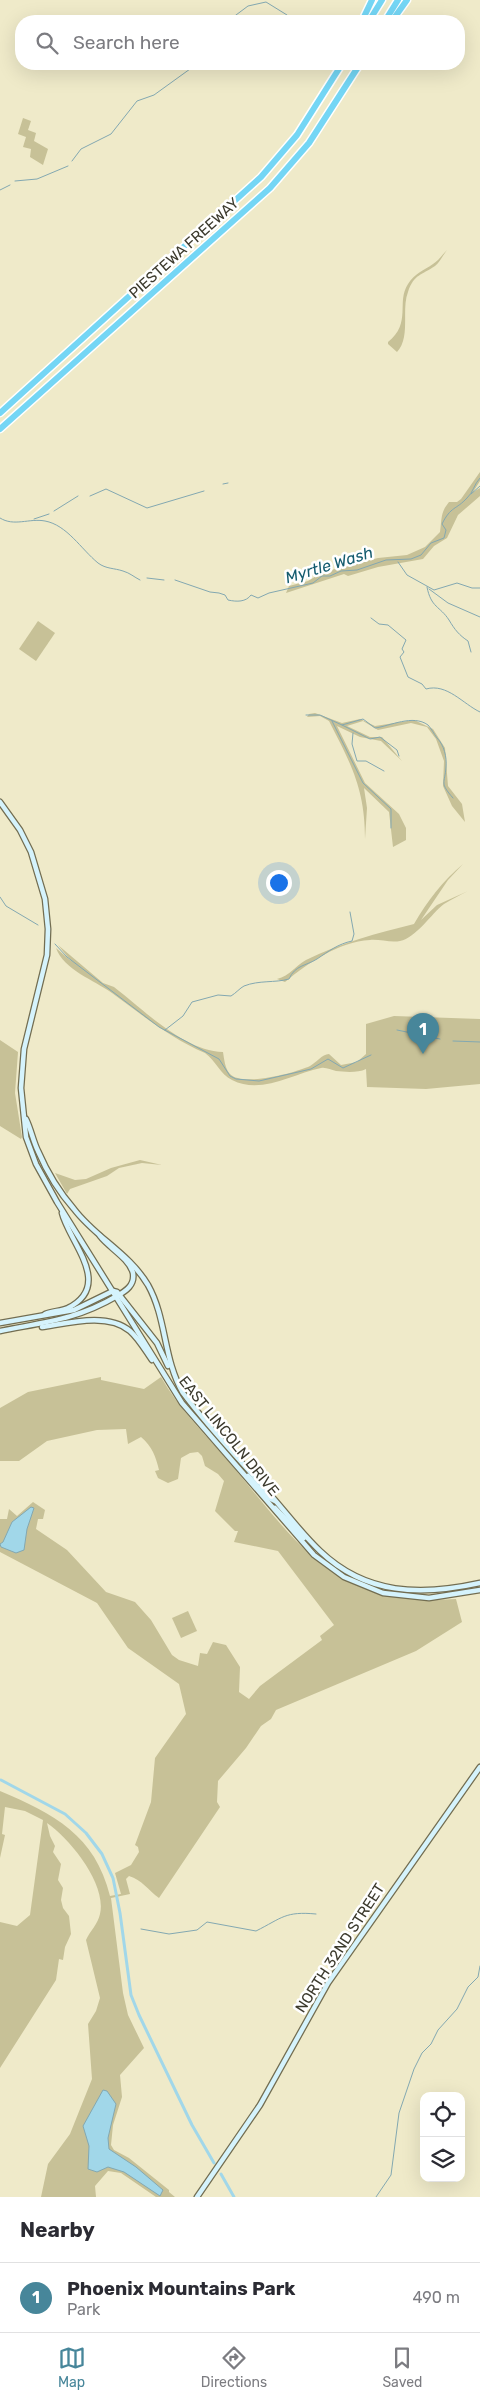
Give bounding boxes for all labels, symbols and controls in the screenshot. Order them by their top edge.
search box [15,15,465,70]
icon: search [33,29,61,57]
text: Search here [73,31,180,54]
street label: PIESTEWA FREEWAY [125,194,243,302]
water label: Myrtle Wash [283,543,375,587]
your location [266,870,292,896]
pin: 1 [407,1013,439,1054]
street label: EAST LINCOLN DRIVE [175,1372,283,1500]
street label: NORTH 32ND STREET [292,1880,389,2016]
map controls [420,2092,465,2182]
button: locate [420,2092,465,2137]
button: layers [420,2137,465,2182]
text: Nearby [20,2217,95,2242]
text: Phoenix Mountains Park [67,2277,295,2300]
text: 1 [32,2288,40,2307]
text: 490 m [412,2288,460,2307]
text: Park [67,2300,100,2319]
tab: Map [58,2344,86,2391]
tab: Directions [201,2344,267,2391]
tab: Saved [382,2344,422,2391]

